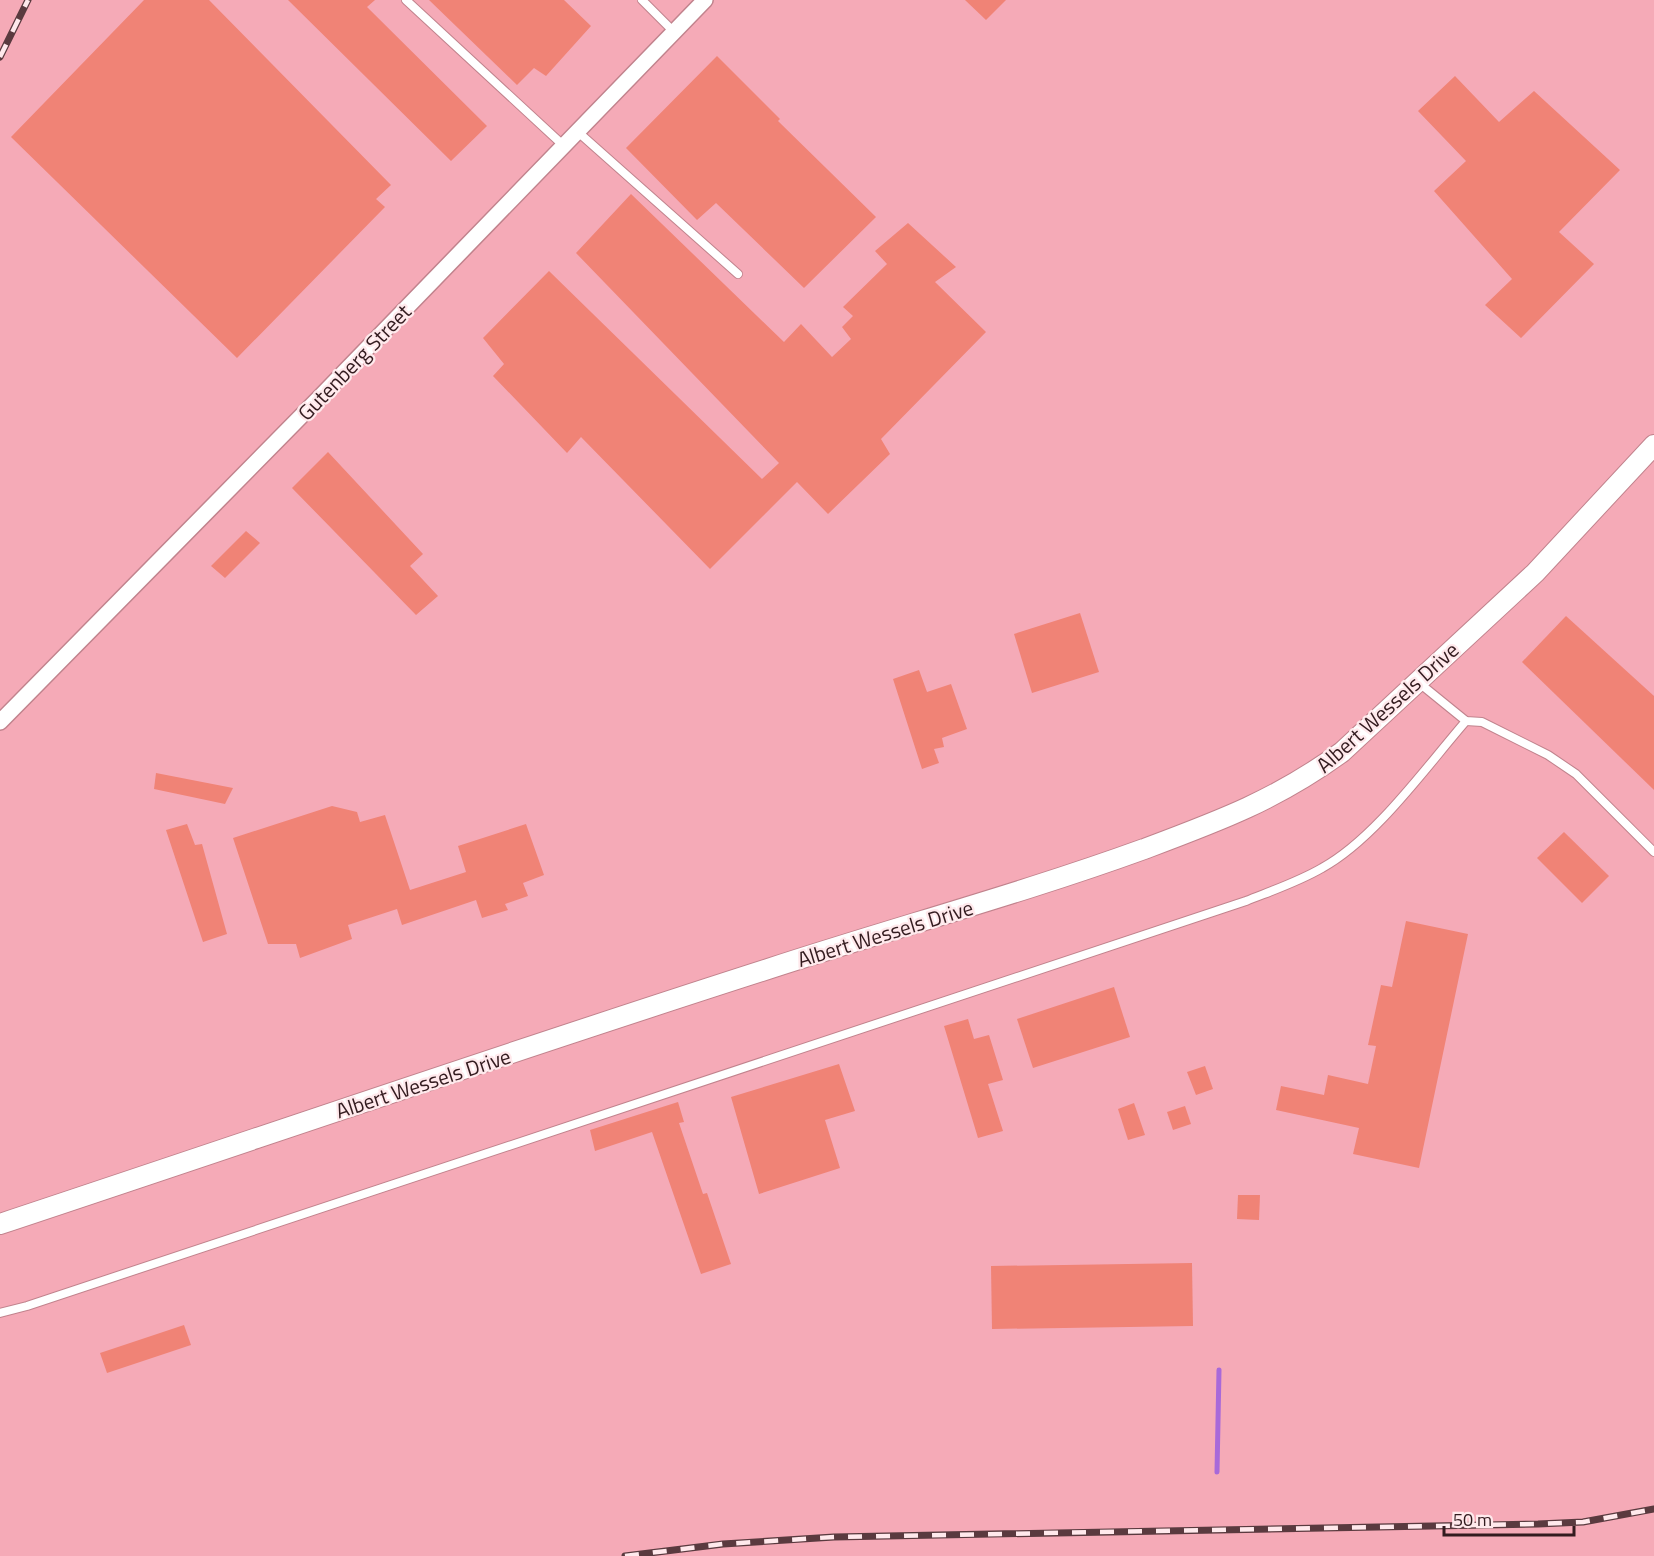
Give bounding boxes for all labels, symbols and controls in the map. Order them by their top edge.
street label: Gutenberg Street [290,296,419,428]
street label: Albert Wessels Drive [1309,634,1465,780]
street label: Albert Wessels Drive [793,891,977,975]
street label: Albert Wessels Drive [331,1040,515,1126]
scale bar [1444,1499,1574,1537]
text: 50 m [1453,1506,1492,1533]

